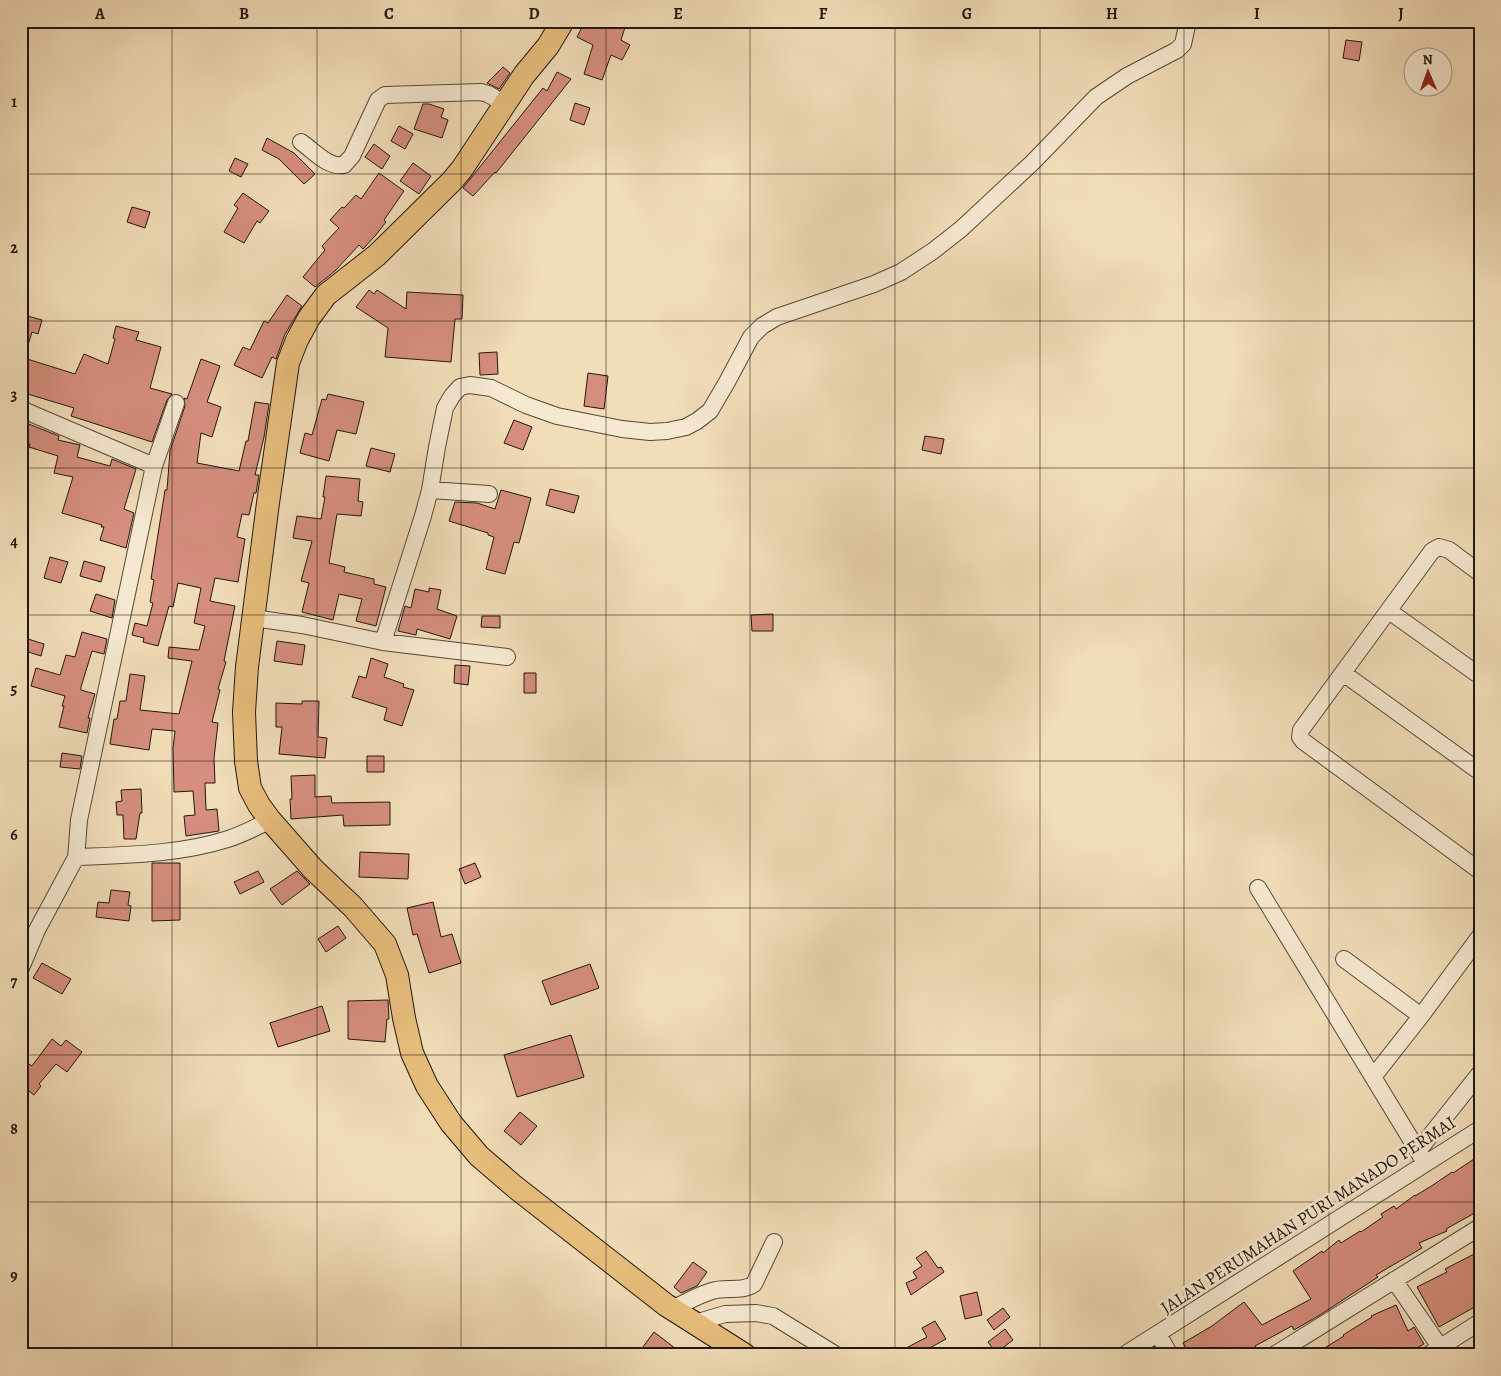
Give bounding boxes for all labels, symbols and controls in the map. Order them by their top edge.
text: A [94,3,106,25]
text: B [239,3,249,25]
text: C [384,3,394,25]
text: D [528,3,540,25]
text: E [673,3,683,25]
text: F [819,3,828,25]
text: G [962,3,972,25]
text: H [1106,3,1118,25]
text: I [1254,3,1260,25]
text: J [1398,3,1404,25]
north arrow [1404,48,1454,98]
text: N [1422,50,1433,69]
text: 1 [11,91,17,113]
text: 2 [10,237,18,259]
text: 3 [11,384,18,406]
text: 4 [10,531,18,553]
text: 5 [11,678,18,700]
text: 6 [10,824,18,846]
text: 7 [11,971,18,993]
street label: JALAN PERUMAHAN PURI MANADO PERMAI [1156,1110,1460,1320]
text: 8 [10,1118,18,1140]
text: 9 [10,1265,18,1287]

